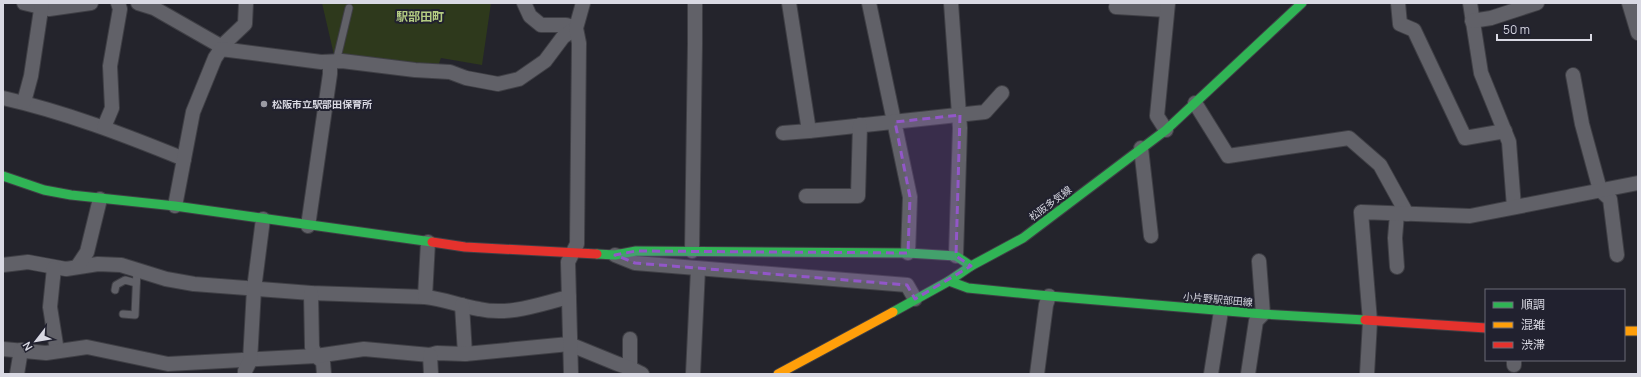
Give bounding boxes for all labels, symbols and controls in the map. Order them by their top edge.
district label: 駅部田町 [396,8,444,25]
scale bar [1497,16,1591,42]
text: 50 m [1503,21,1530,38]
place label: 松阪市立駅部田保育所 [272,97,372,111]
marker: 松阪市立駅部田保育所 [259,99,269,109]
street label: 松阪多気線 [1026,182,1074,224]
street label: 小片野駅部田線 [1183,289,1253,309]
legend [1485,289,1625,361]
text: 順調 [1521,296,1545,313]
text: 混雑 [1521,316,1545,333]
north arrow [16,321,56,361]
text: 渋滞 [1521,336,1545,353]
text: N [18,339,35,354]

